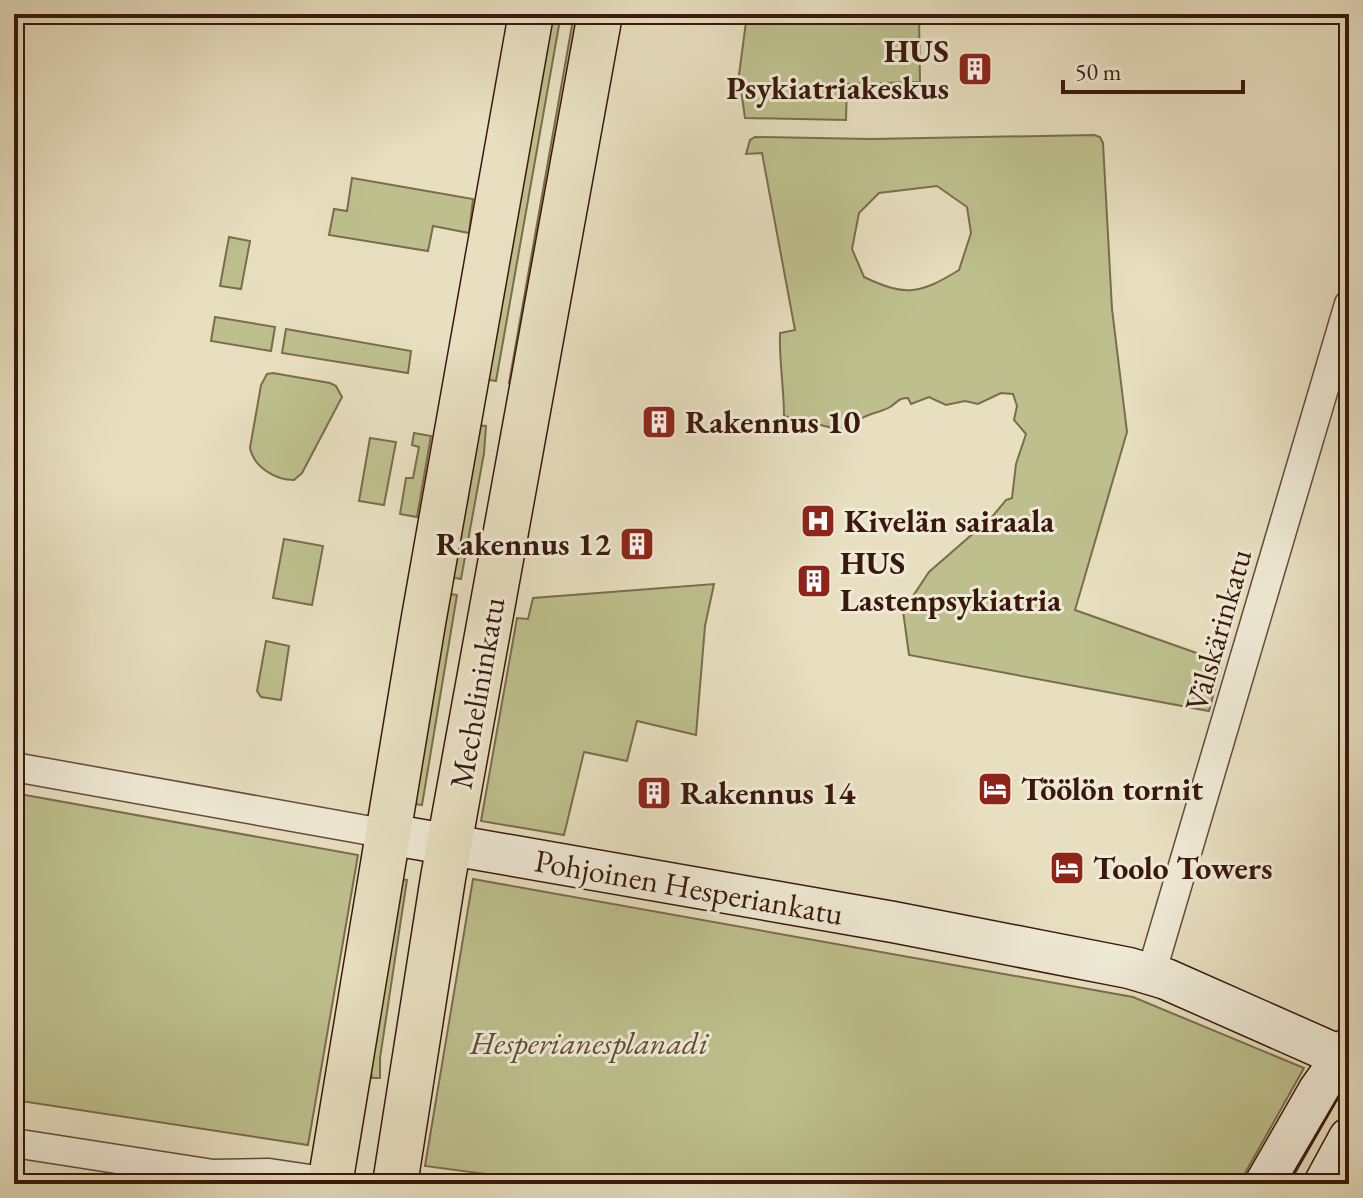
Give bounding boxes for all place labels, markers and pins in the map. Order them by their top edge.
place label: HUS Psykiatriakeskus [726,30,949,109]
building icon: HUS Psykiatriakeskus [956,50,994,88]
place label: Rakennus 10 [685,401,860,443]
building icon: Rakennus 10 [640,403,678,441]
place label: Kivelän sairaala [844,500,1055,542]
hospital icon: Kivelän sairaala [799,502,837,540]
place label: Rakennus 12 [436,523,611,565]
building icon: Rakennus 12 [618,525,656,563]
place label: HUS Lastenpsykiatria [840,542,1062,621]
building icon: HUS Lastenpsykiatria [795,562,833,600]
place label: Töölön tornit [1021,768,1203,810]
hotel icon: Töölön tornit [976,770,1014,808]
place label: Rakennus 14 [680,772,856,814]
building icon: Rakennus 14 [635,774,673,812]
place label: Toolo Towers [1093,847,1273,889]
hotel icon: Toolo Towers [1048,849,1086,887]

